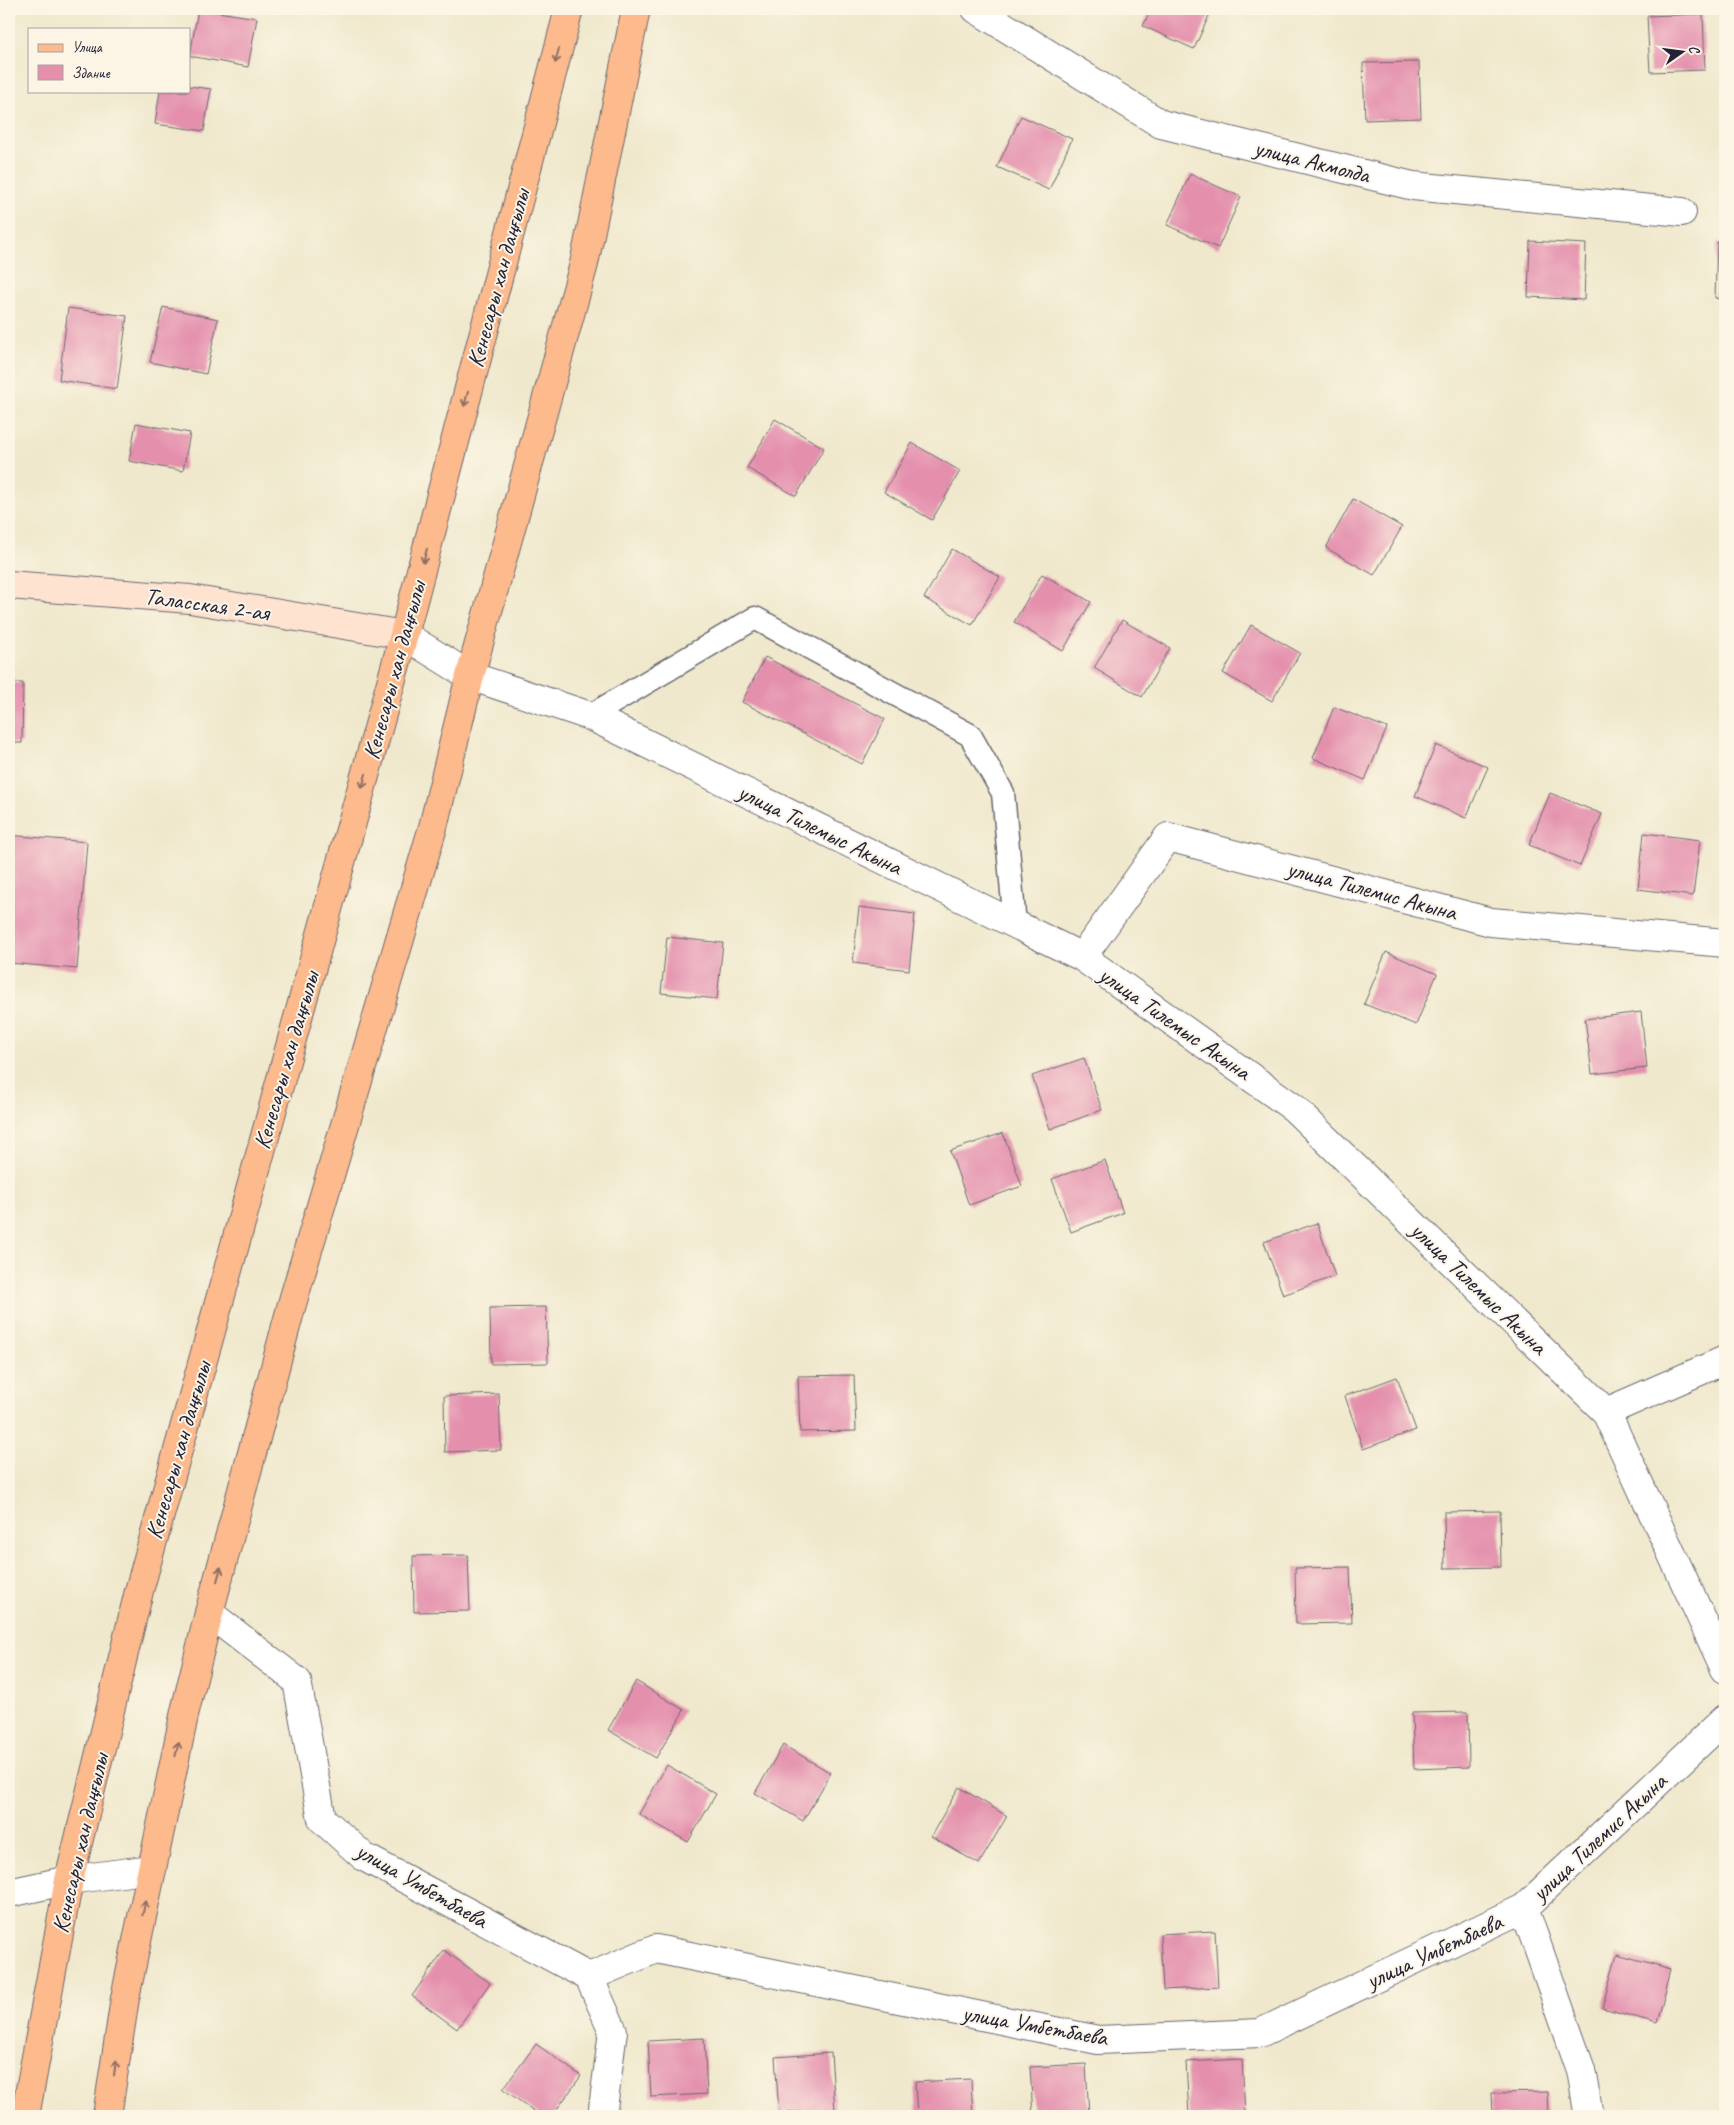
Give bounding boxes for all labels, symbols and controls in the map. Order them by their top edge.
legend [28,28,190,92]
north arrow [1656,28,1706,78]
text: Улица [72,38,103,57]
text: С [1685,44,1704,56]
one-way arrow [552,47,561,63]
text: Здание [72,64,111,83]
street label: улица Акмолда [1249,132,1374,190]
street label: Кенесары хан даңғылы [460,183,537,370]
one-way arrow [461,391,471,407]
one-way arrow [420,548,429,564]
street label: Кенесары хан даңғылы [356,575,433,762]
street label: Таласская 2-ая [143,580,273,628]
one-way arrow [358,772,368,788]
street label: улица Тилемыс Акына [731,775,908,882]
street label: улица Тилемис Акына [1282,852,1462,927]
street label: улица Тилемыс Акына [1092,958,1258,1087]
street label: Кенесары хан даңғылы [246,965,326,1152]
street label: улица Тилемыс Акына [1403,1214,1555,1362]
street label: Кенесары хан даңғылы [138,1355,218,1542]
one-way arrow [215,1567,225,1583]
one-way arrow [173,1742,182,1758]
street label: Кенесары хан даңғылы [45,1748,116,1936]
street label: улица Тилемис Акына [1523,1765,1674,1909]
street label: улица Умбетбаева [349,1834,494,1935]
one-way arrow [140,1901,149,1917]
street label: улица Умбетбаева [1359,1906,1508,1996]
street label: улица Умбетбаева [958,1997,1111,2053]
one-way arrow [110,2060,120,2076]

